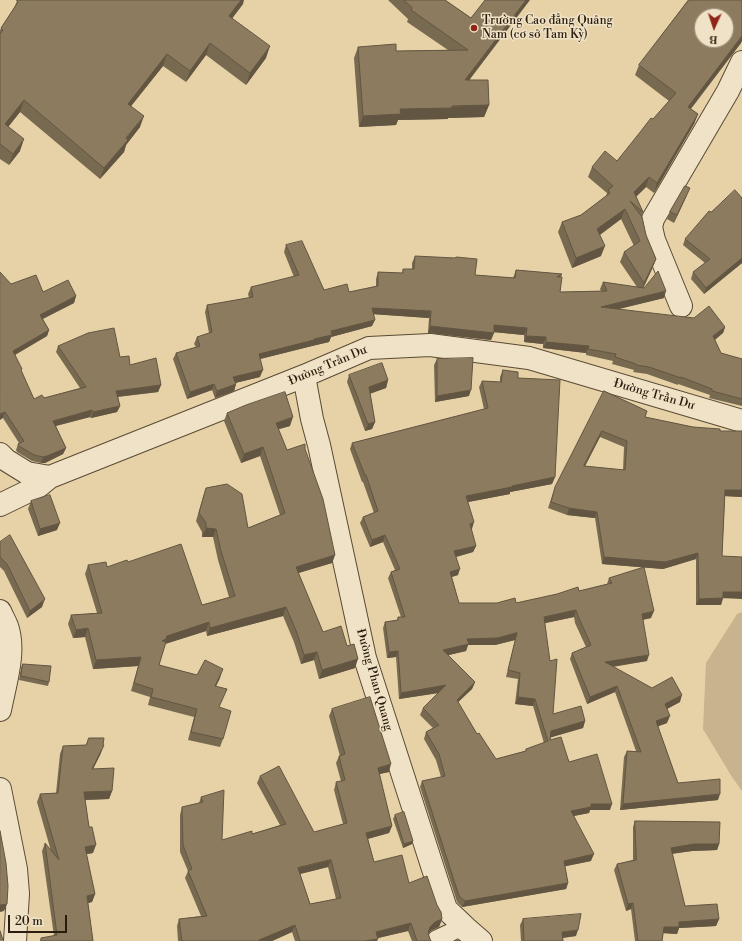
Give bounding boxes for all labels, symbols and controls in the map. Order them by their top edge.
north arrow [694,8,734,48]
place label: Trường Cao đẳng Quảng Nam (cơ sở Tam Kỳ) [482,14,613,42]
marker: Trường Cao đẳng Quảng Nam (cơ sở Tam Kỳ) [469,23,479,33]
text: B [709,32,718,46]
street label: Đường Trần Dư [287,343,369,389]
street label: Đường Trần Dư [612,377,696,413]
street label: Đường Phan Quang [353,627,395,733]
scale bar [10,907,69,933]
text: 20 m [15,914,43,929]

